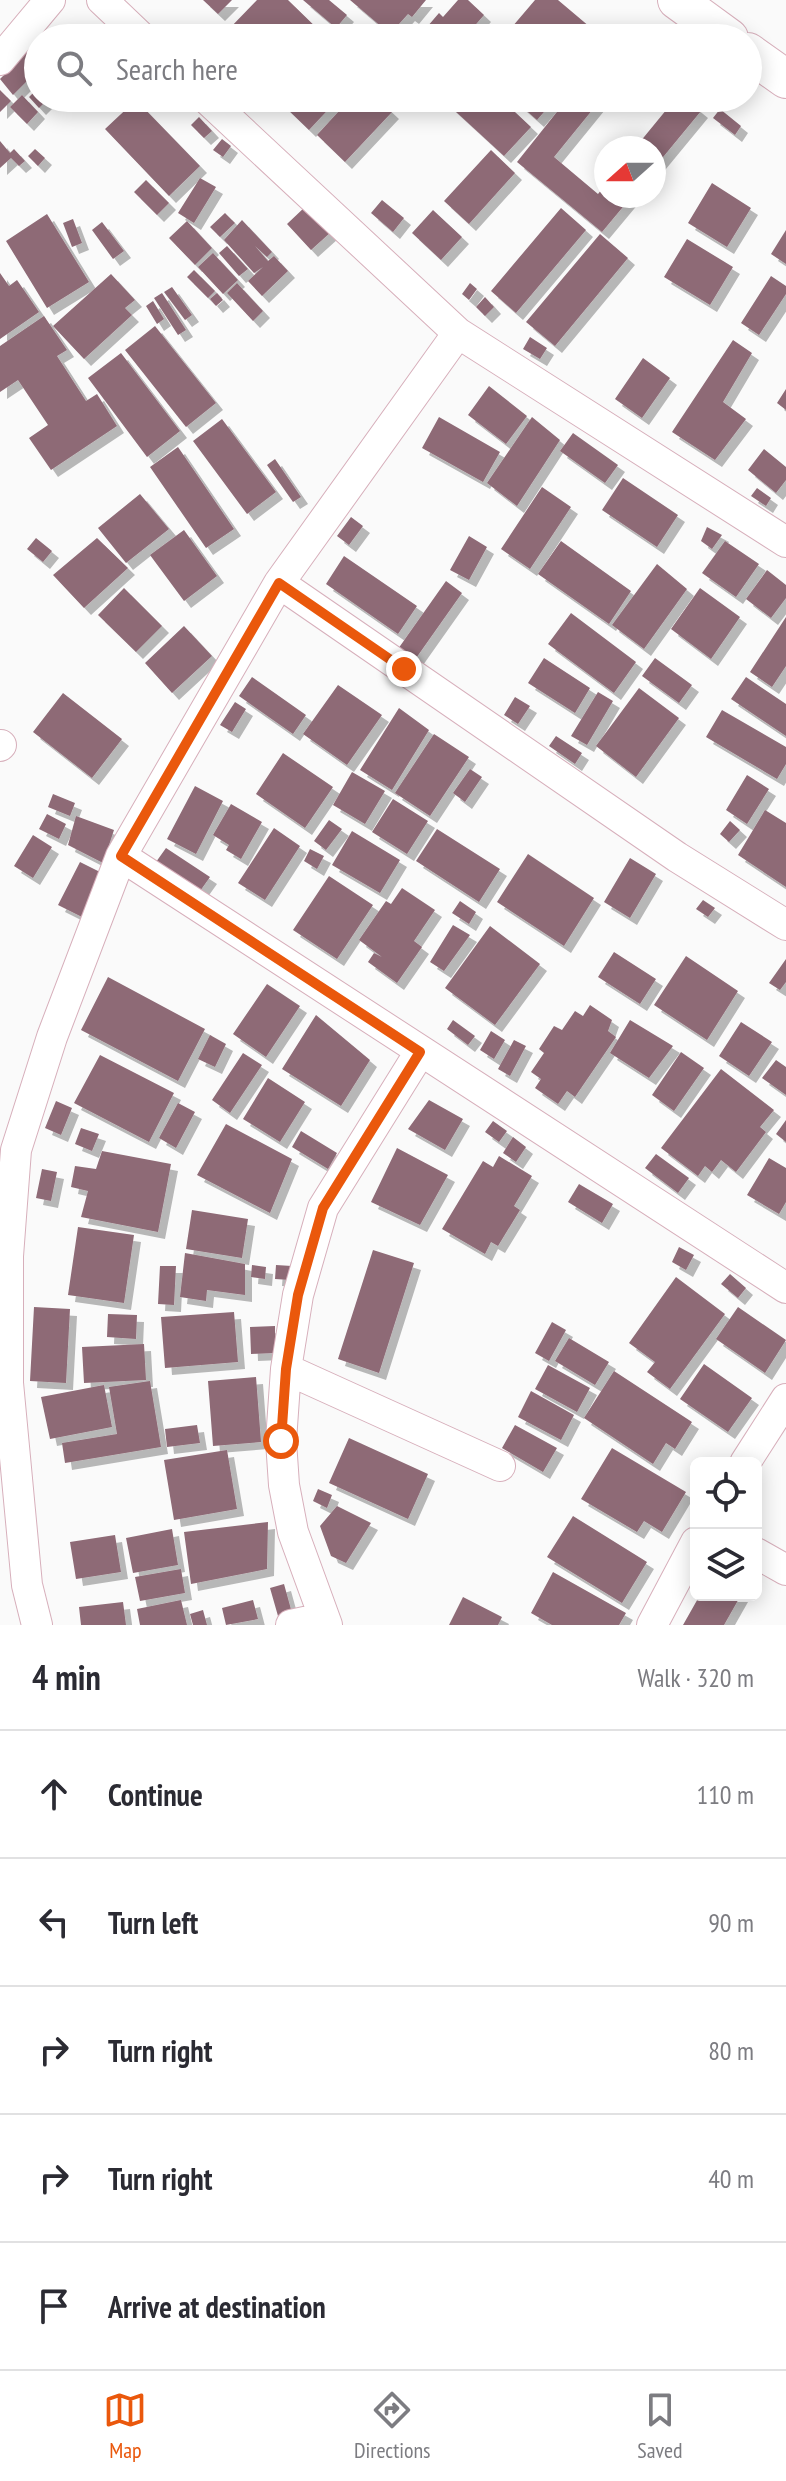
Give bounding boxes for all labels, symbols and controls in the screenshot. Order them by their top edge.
search box [24,24,762,112]
icon: search [52,46,96,90]
text: Search here [116,49,238,88]
north arrow [594,136,666,208]
route end [386,651,422,687]
route start [263,1423,299,1459]
map controls [690,1457,762,1601]
button: locate [690,1457,762,1529]
button: layers [690,1529,762,1601]
text: 4 min [32,1655,101,1699]
text: Walk · 320 m [637,1661,754,1694]
icon: ahead [32,1772,76,1816]
text: Continue [108,1775,203,1814]
text: 110 m [696,1778,754,1811]
icon: left [32,1900,76,1944]
text: Turn left [108,1903,198,1942]
text: 90 m [708,1906,754,1939]
icon: right [32,2028,76,2072]
text: Turn right [108,2031,212,2070]
text: 80 m [708,2034,754,2067]
icon: right [32,2156,76,2200]
text: Turn right [108,2159,212,2198]
text: 40 m [708,2162,754,2195]
icon: arrive [32,2284,76,2328]
text: Arrive at destination [108,2287,326,2326]
tab: Map [103,2388,147,2464]
tab: Directions [354,2388,431,2464]
tab: Saved [637,2388,683,2464]

